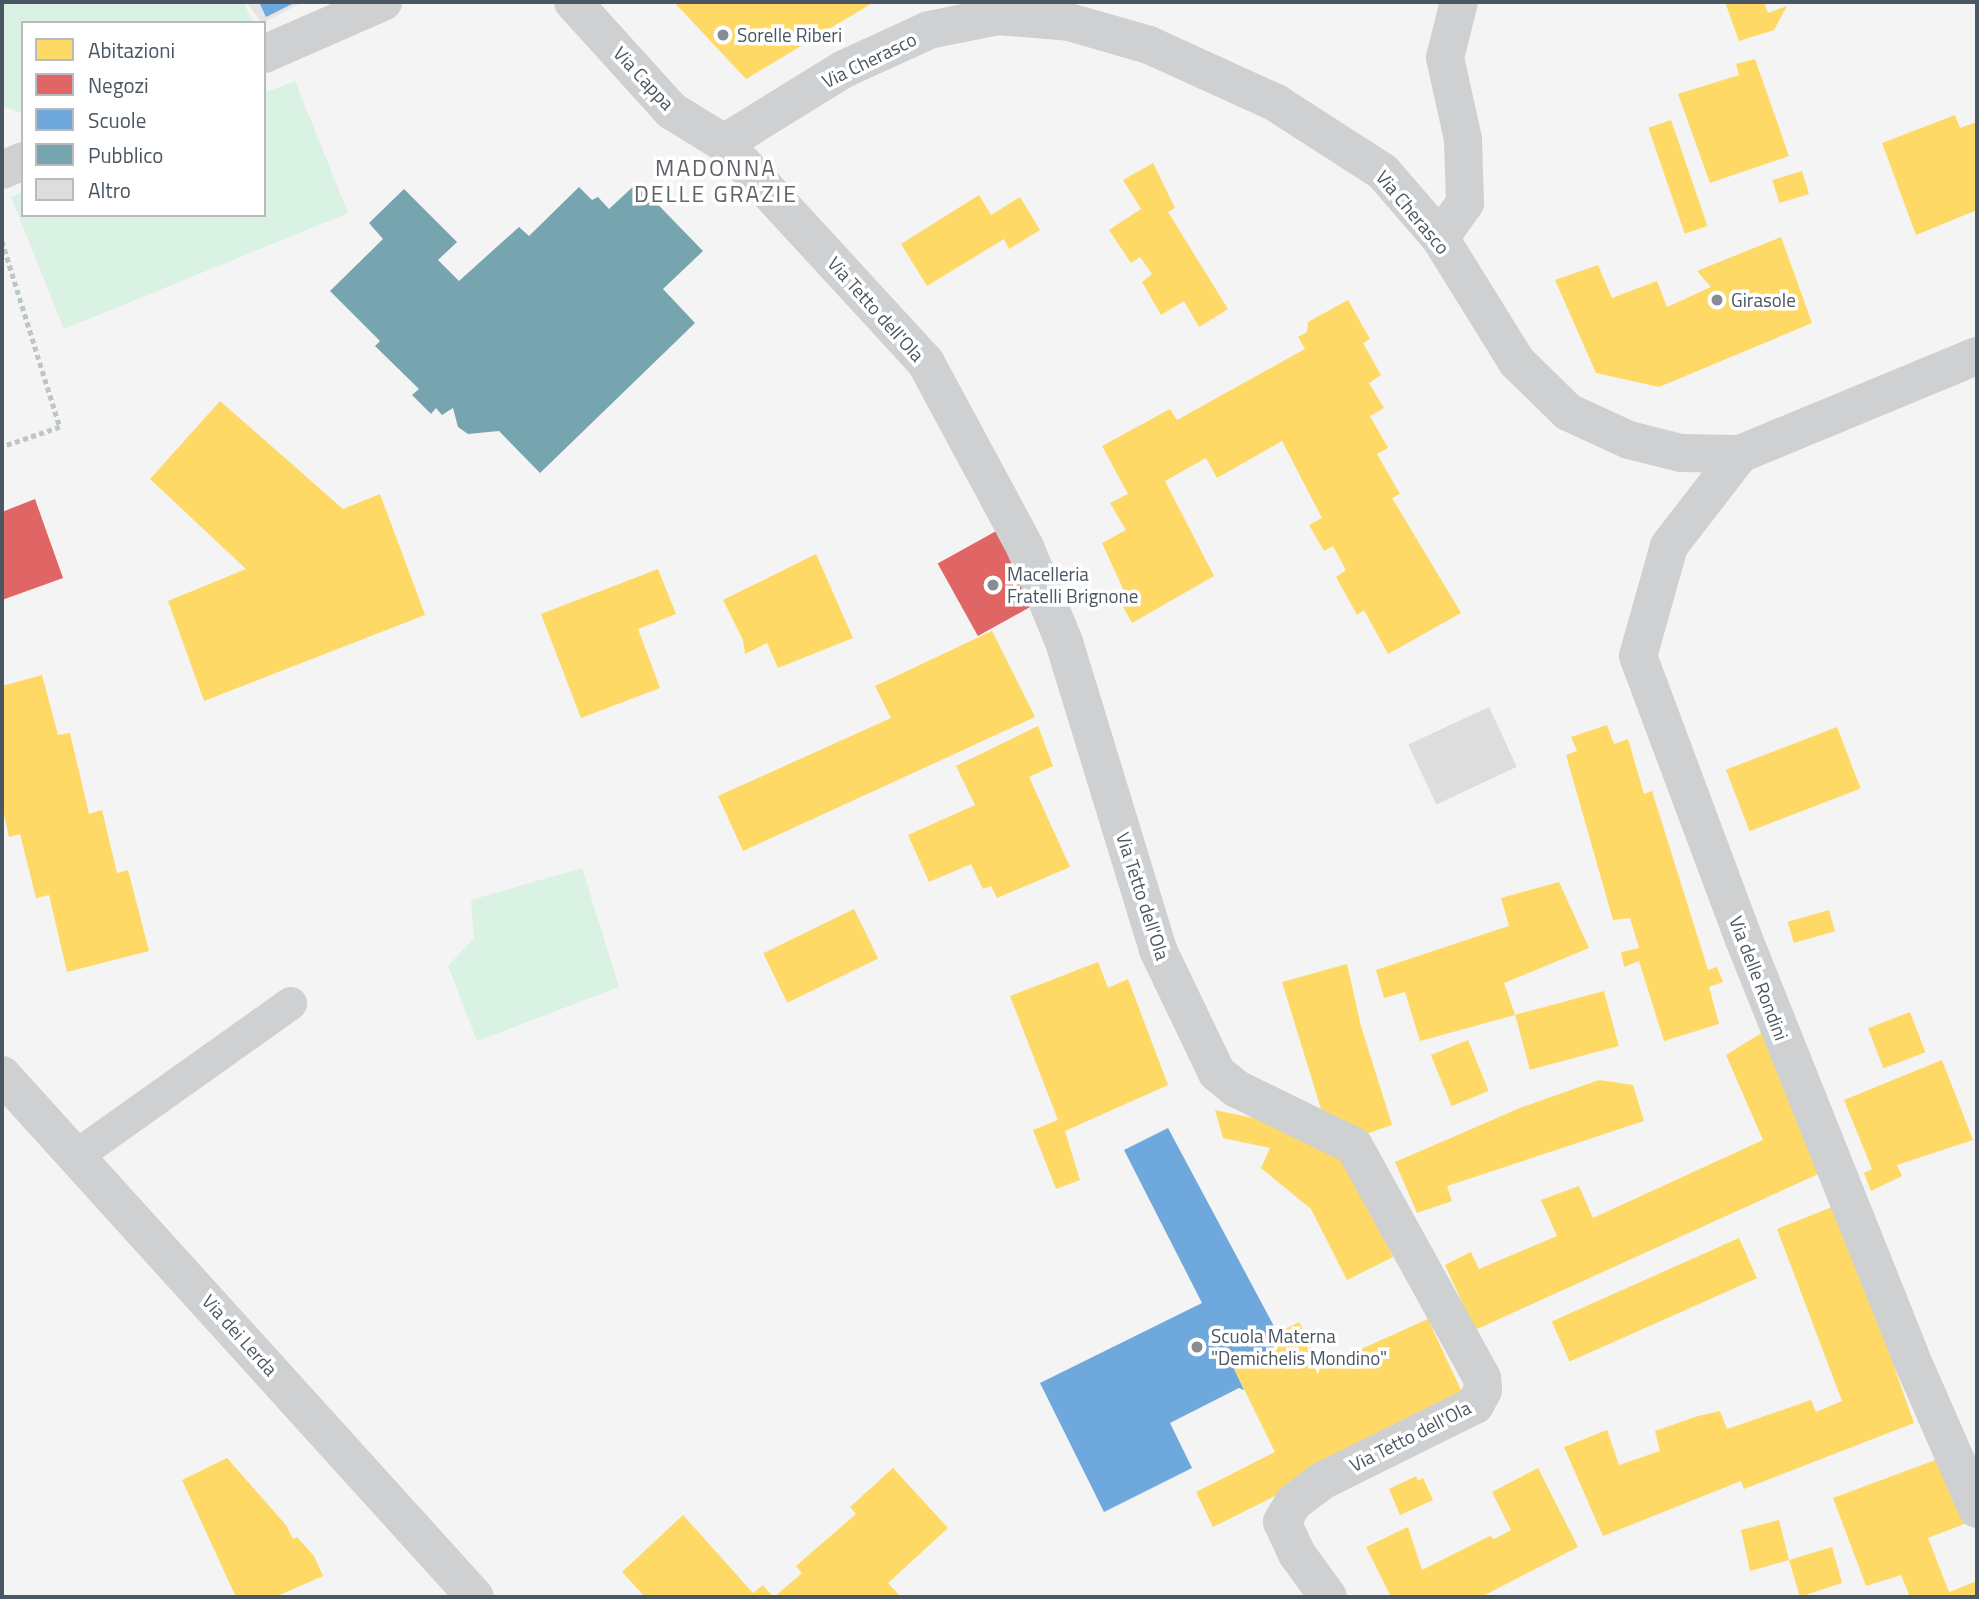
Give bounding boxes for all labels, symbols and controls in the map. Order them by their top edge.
legend [21,21,266,217]
place label: Sorelle Riberi [737,24,842,46]
marker: Sorelle Riberi [715,27,731,43]
street label: Via Cherasco [818,27,920,93]
text: Abitazioni [88,34,175,66]
street label: Via Cappa [609,42,679,114]
text: Negozi [88,69,149,101]
text: Scuole [88,104,146,136]
text: Pubblico [88,139,163,171]
district label: MADONNA DELLE GRAZIE [636,154,796,208]
street label: Via Cherasco [1371,166,1455,258]
text: Altro [88,174,131,206]
street label: Via Tetto dell'Ola [823,252,929,366]
place label: Girasole [1731,289,1796,311]
marker: Girasole [1709,292,1725,308]
place label: Macelleria Fratelli Brignone [1007,563,1138,607]
marker: Macelleria Fratelli Brignone [985,577,1001,593]
street label: Via Tetto dell'Ola [1112,829,1174,963]
street label: Via delle Rondini [1725,913,1793,1043]
street label: Via dei Lerda [198,1290,282,1380]
place label: Scuola Materna "Demichelis Mondino" [1211,1325,1387,1369]
marker: Scuola Materna "Demichelis Mondino" [1189,1339,1205,1355]
street label: Via Tetto dell'Ola [1346,1396,1474,1476]

